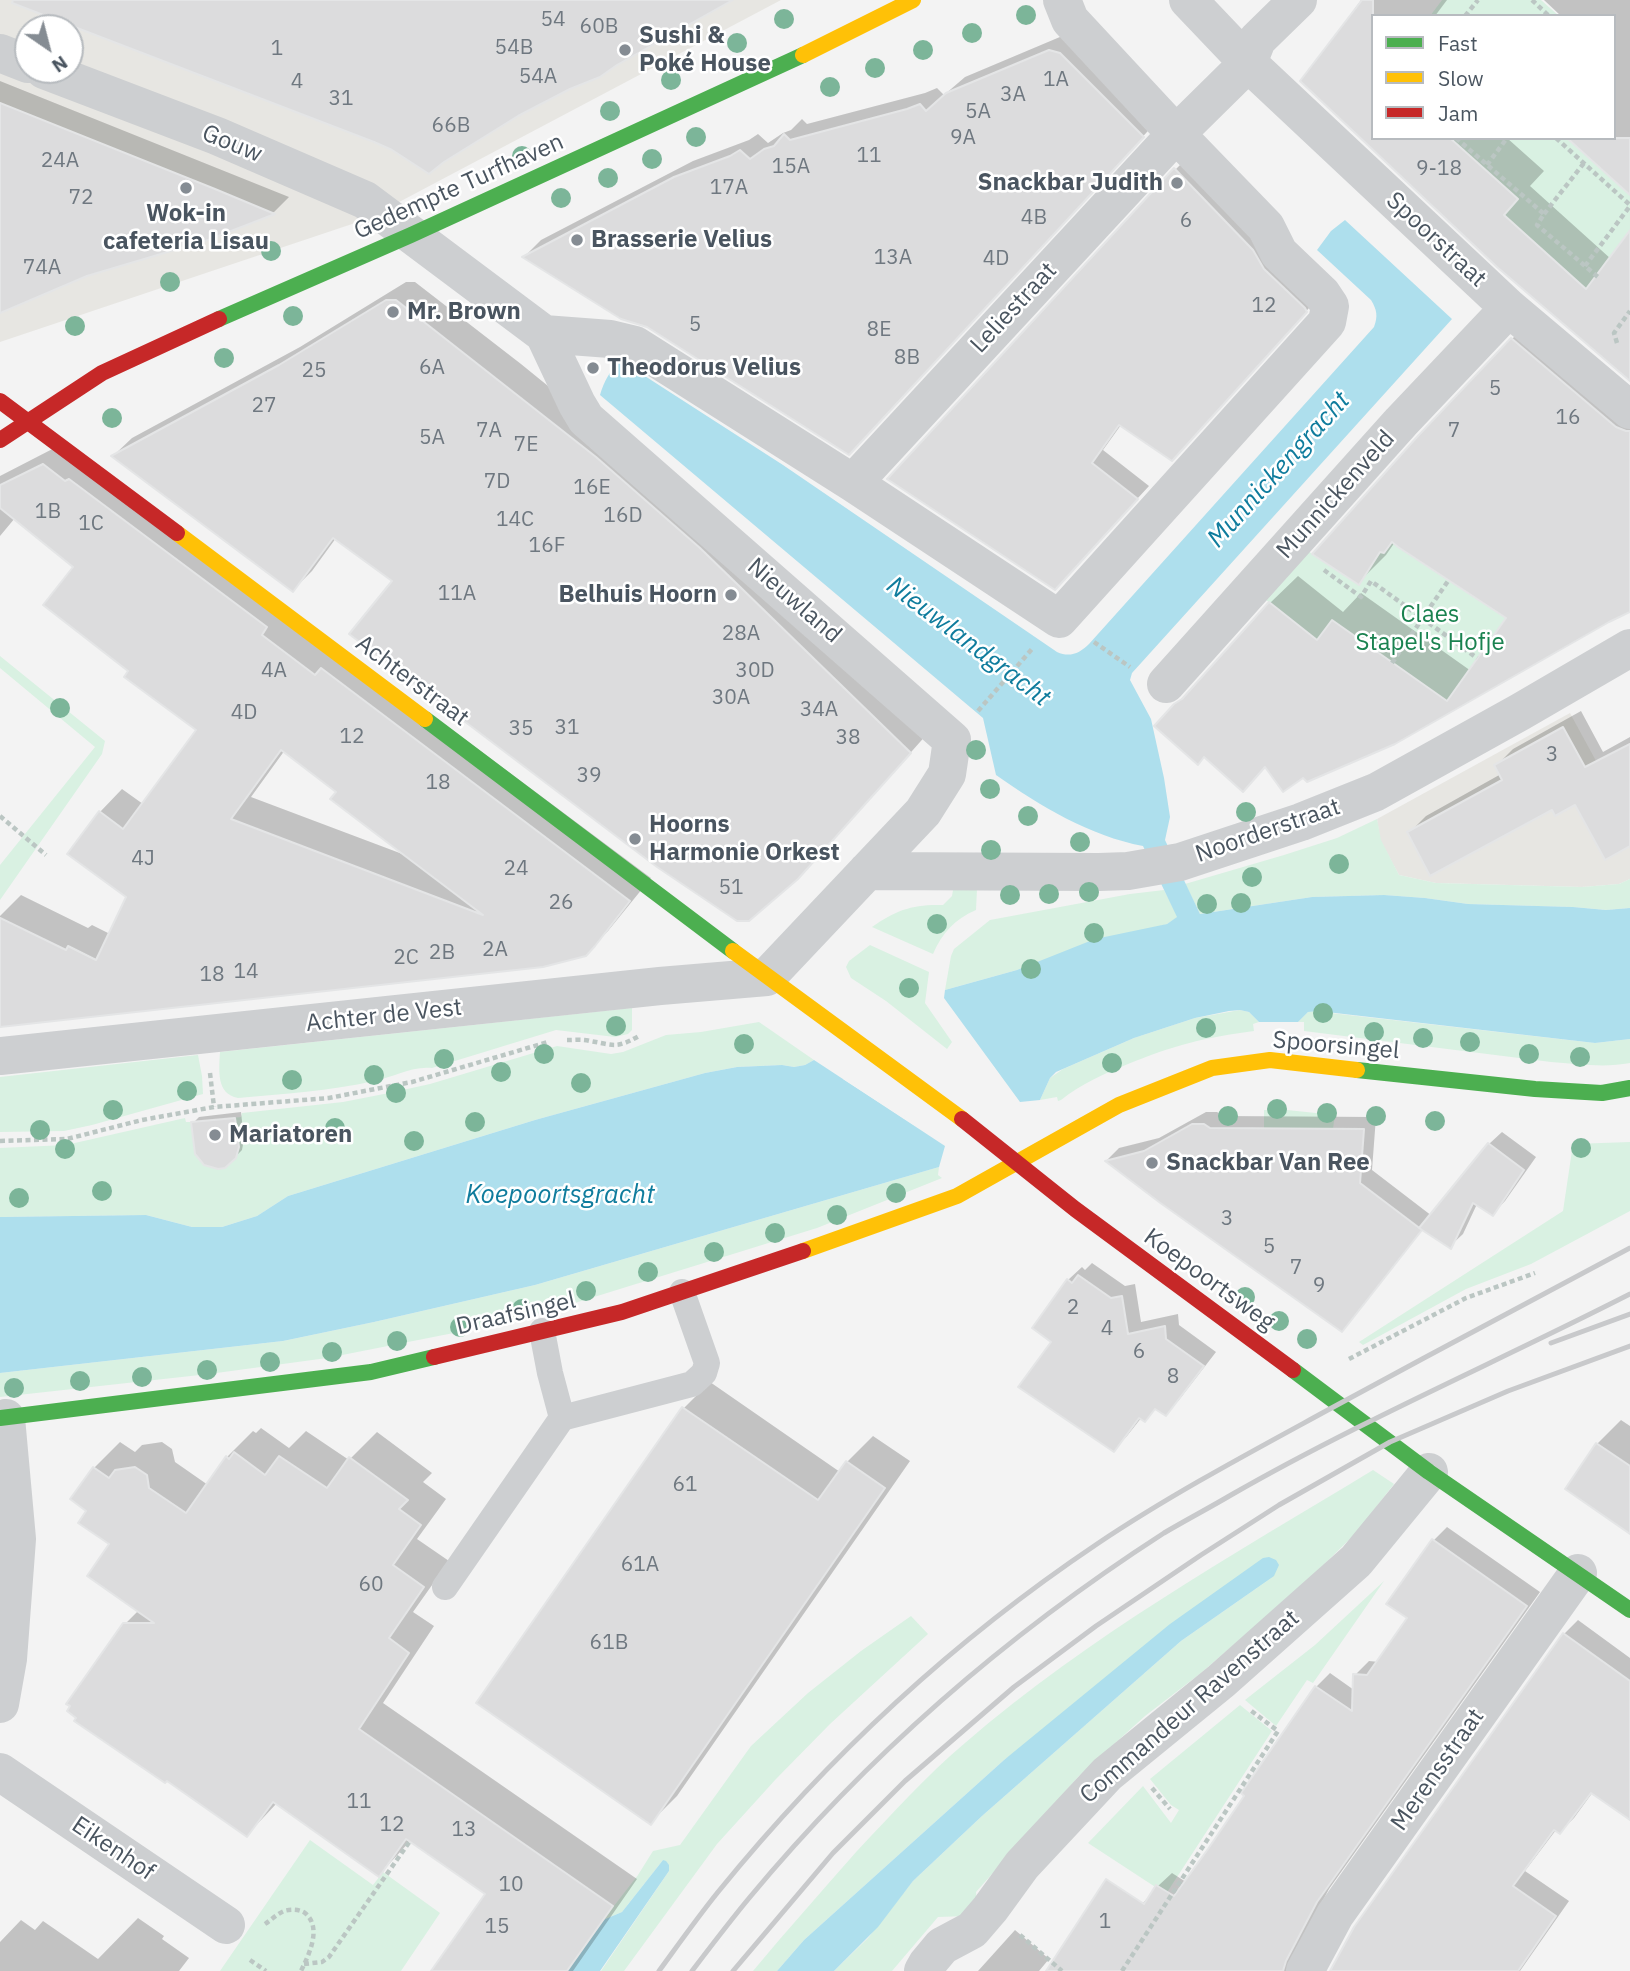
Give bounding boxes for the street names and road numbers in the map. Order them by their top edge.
street label: Gouw [198,119,266,169]
street label: Gedempte Turfhaven [350,128,568,246]
street label: Spoorstraat [1380,186,1492,294]
street label: Leliestraat [965,257,1063,359]
street label: Munnickenveld [1271,425,1401,565]
street label: Nieuwland [741,552,847,650]
street label: Achterstraat [350,629,474,733]
street label: Noorderstraat [1192,793,1344,869]
street label: Achter de Vest [305,993,463,1039]
street label: Spoorsingel [1271,1026,1401,1066]
street label: Koepoortsweg [1138,1223,1280,1337]
street label: Draafsingel [453,1286,579,1342]
street label: Commandeur Ravenstraat [1075,1604,1305,1810]
street label: Merensstraat [1385,1703,1491,1837]
street label: Eikenhof [66,1811,160,1887]

